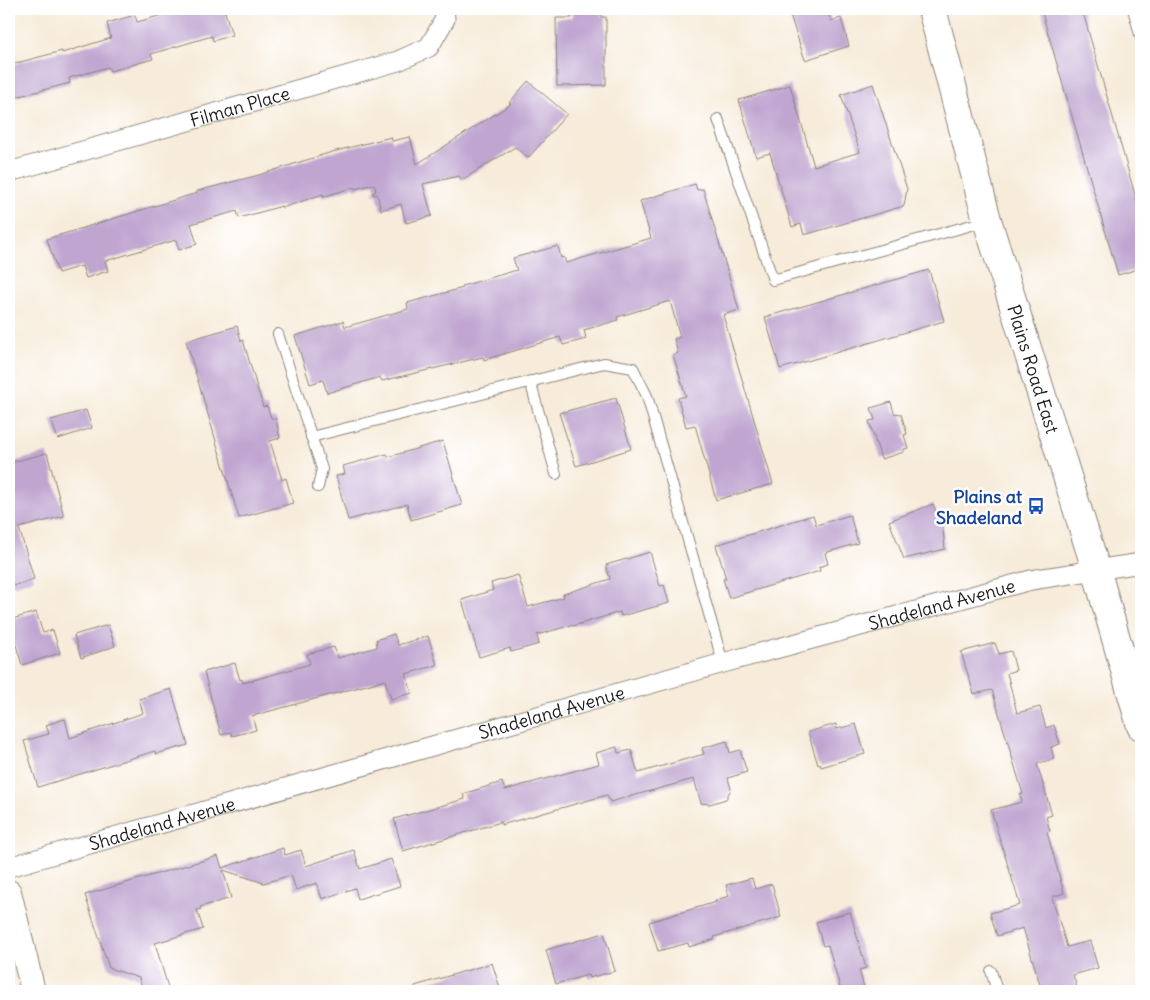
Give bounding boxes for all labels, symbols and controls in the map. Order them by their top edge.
street label: Filman Place [187,81,292,131]
street label: Plains Road East [1003,302,1064,436]
place label: Plains at Shadeland [936,485,1023,529]
bus stop icon: Plains at Shadeland [1026,496,1046,516]
street label: Shadeland Avenue [866,573,1017,635]
street label: Shadeland Avenue [476,680,627,744]
street label: Shadeland Avenue [86,792,238,855]

